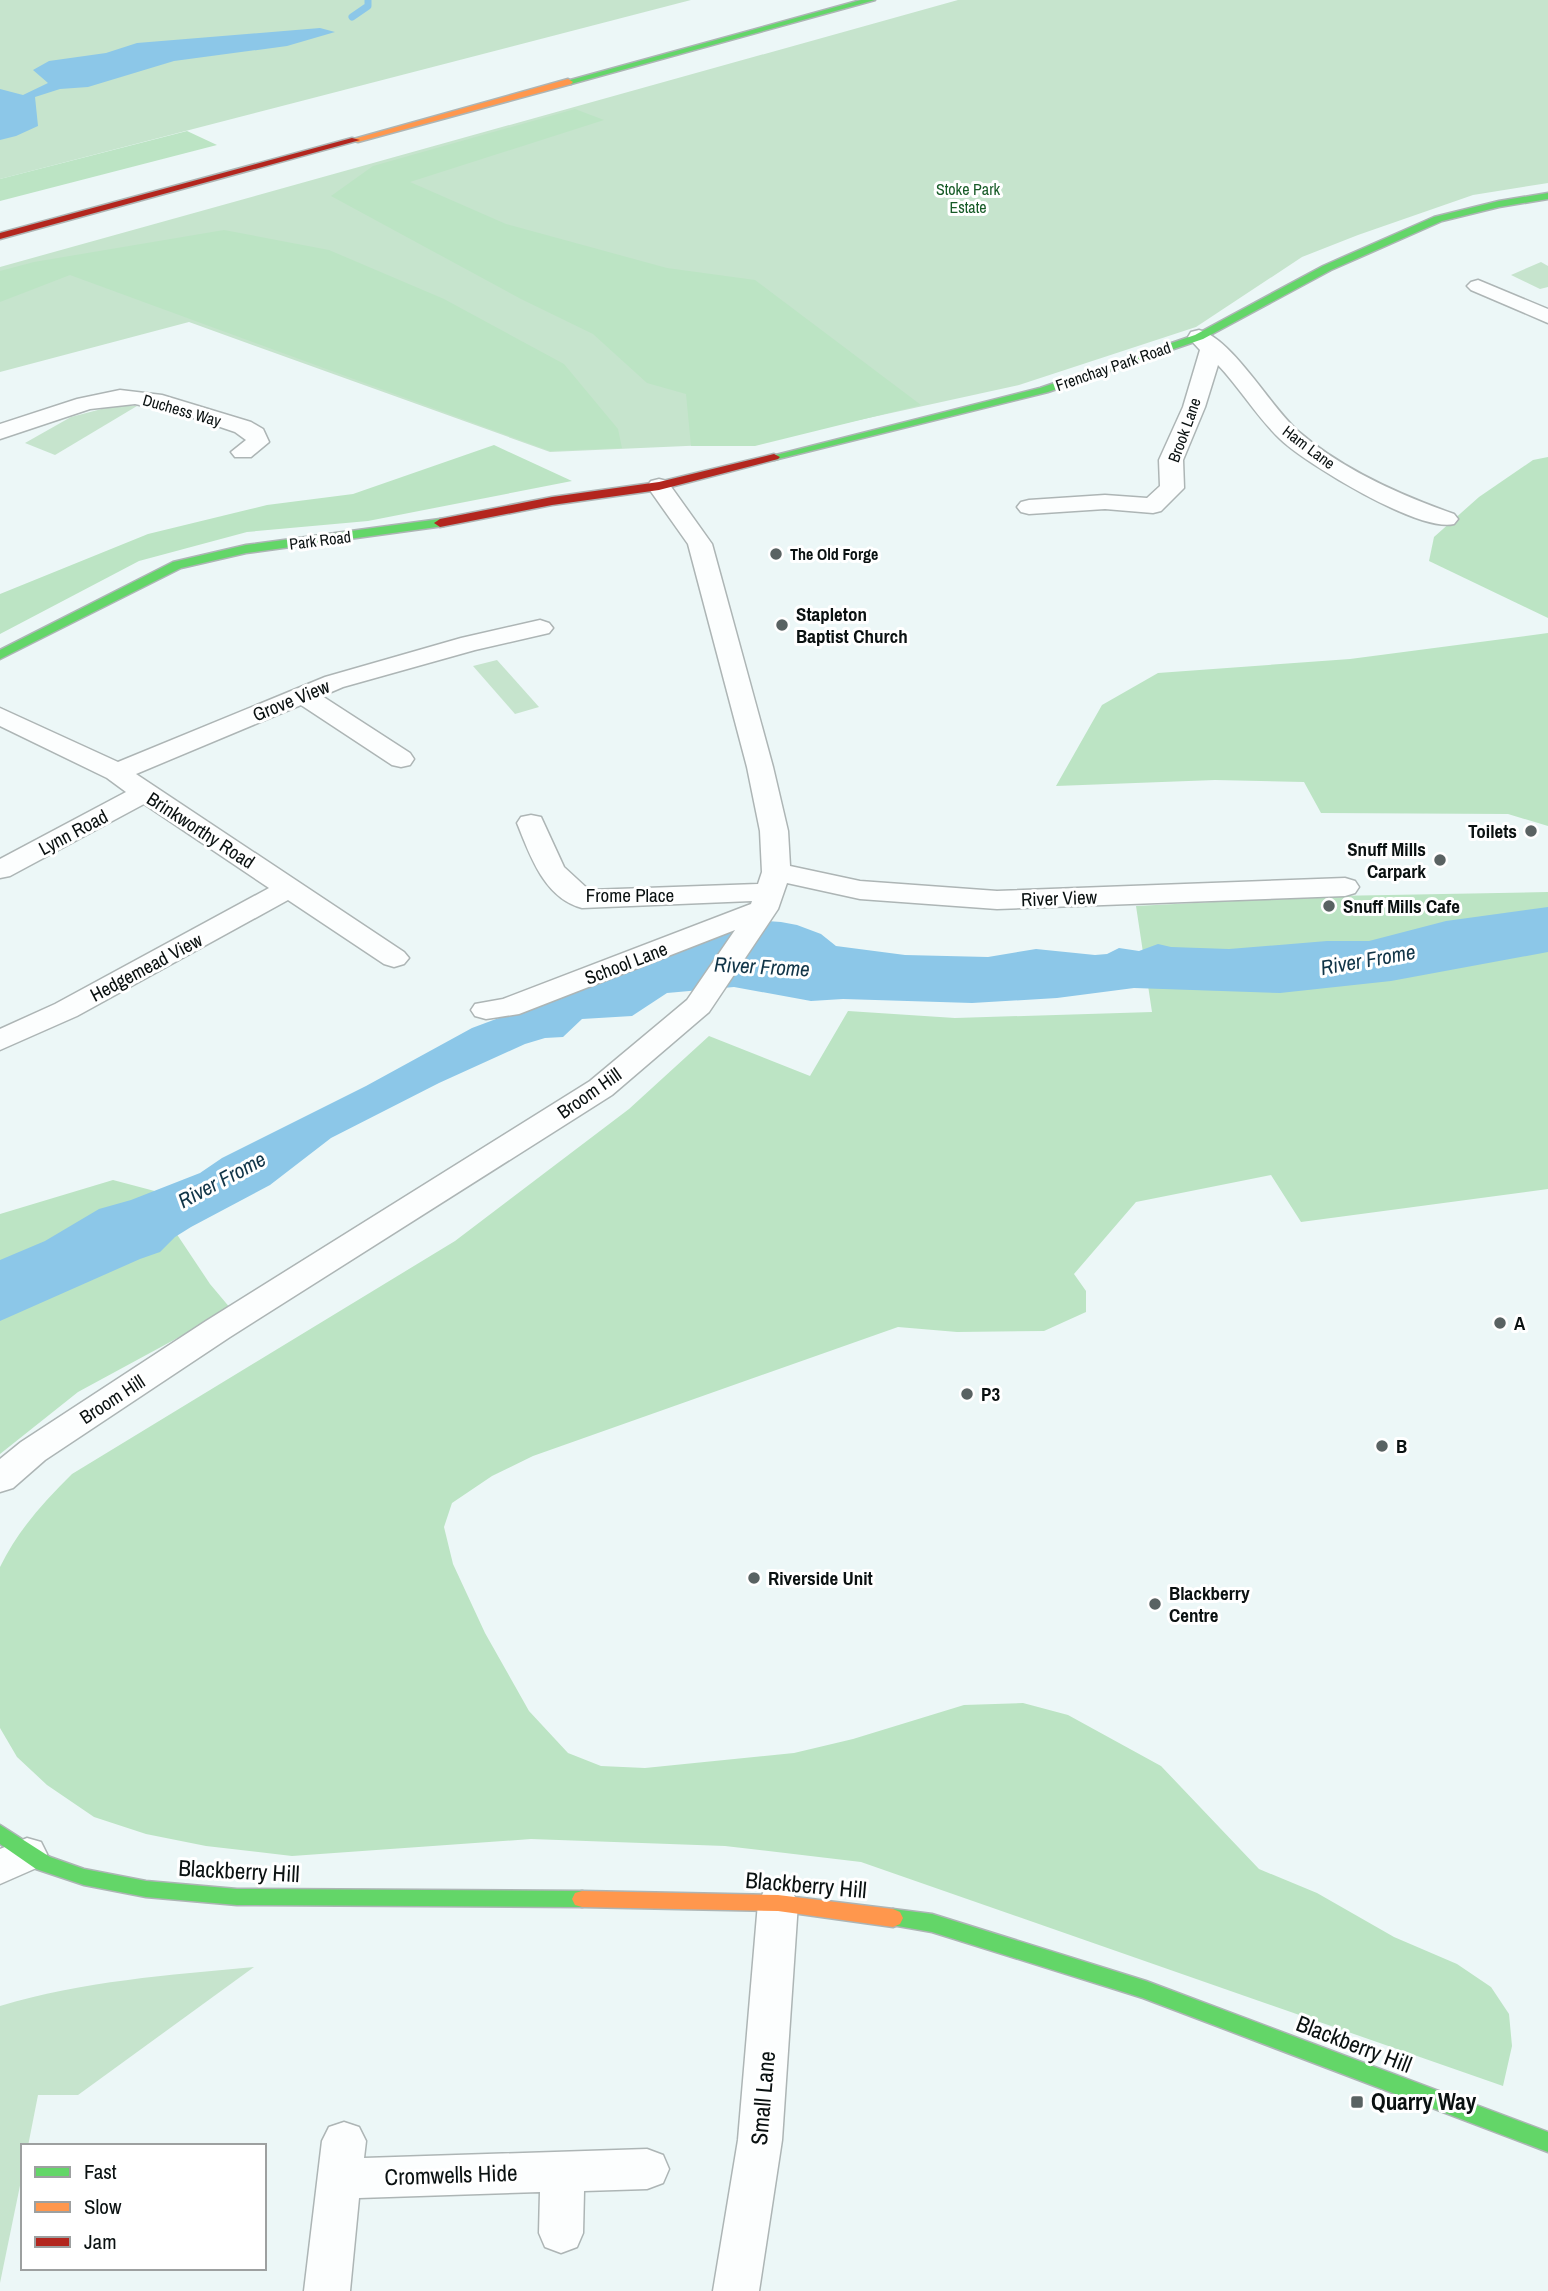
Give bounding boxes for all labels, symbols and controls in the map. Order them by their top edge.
park label: Stoke Park Estate [936,178,1001,218]
street label: Frenchay Park Road [1053,336,1173,396]
street label: Duchess Way [140,388,224,432]
street label: Brook Lane [1162,395,1206,465]
street label: Ham Lane [1278,420,1340,474]
street label: Park Road [288,525,352,555]
place label: The Old Forge [790,543,878,565]
marker: The Old Forge [768,546,784,562]
place label: Stapleton Baptist Church [796,601,908,649]
marker: Stapleton Baptist Church [774,617,790,633]
street label: Grove View [249,672,334,727]
street label: Brinkworthy Road [142,785,260,875]
street label: Lynn Road [34,803,112,861]
place label: Toilets [1468,818,1517,844]
marker: Toilets [1523,823,1539,839]
place label: Snuff Mills Carpark [1347,836,1426,884]
marker: Snuff Mills Carpark [1432,852,1448,868]
street label: Frome Place [586,882,674,908]
street label: River View [1021,884,1098,912]
place label: Snuff Mills Cafe [1343,893,1460,919]
marker: Snuff Mills Cafe [1321,898,1337,914]
street label: Hedgemead View [85,926,207,1007]
street label: School Lane [581,935,671,991]
water label: River Frome [1318,937,1418,982]
water label: River Frome [713,950,811,983]
street label: Broom Hill [552,1061,626,1125]
water label: River Frome [173,1144,271,1215]
place label: A [1514,1310,1526,1336]
marker: A [1492,1315,1508,1331]
street label: Broom Hill [74,1368,150,1430]
place label: P3 [981,1381,1000,1407]
marker: P3 [959,1386,975,1402]
place label: B [1396,1433,1407,1459]
marker: B [1374,1438,1390,1454]
place label: Riverside Unit [768,1565,873,1591]
marker: Riverside Unit [746,1570,762,1586]
place label: Blackberry Centre [1169,1580,1250,1628]
marker: Blackberry Centre [1147,1596,1163,1612]
street label: Blackberry Hill [178,1852,301,1889]
street label: Blackberry Hill [744,1864,868,1905]
street label: Blackberry Hill [1292,2007,1416,2080]
street label: Small Lane [743,2050,782,2146]
place label: Quarry Way [1371,2086,1477,2117]
marker: Quarry Way [1349,2094,1365,2110]
legend [21,2144,266,2270]
text: Fast [84,2157,117,2186]
street label: Cromwells Hide [384,2157,518,2192]
text: Slow [84,2192,122,2221]
text: Jam [84,2227,117,2256]

